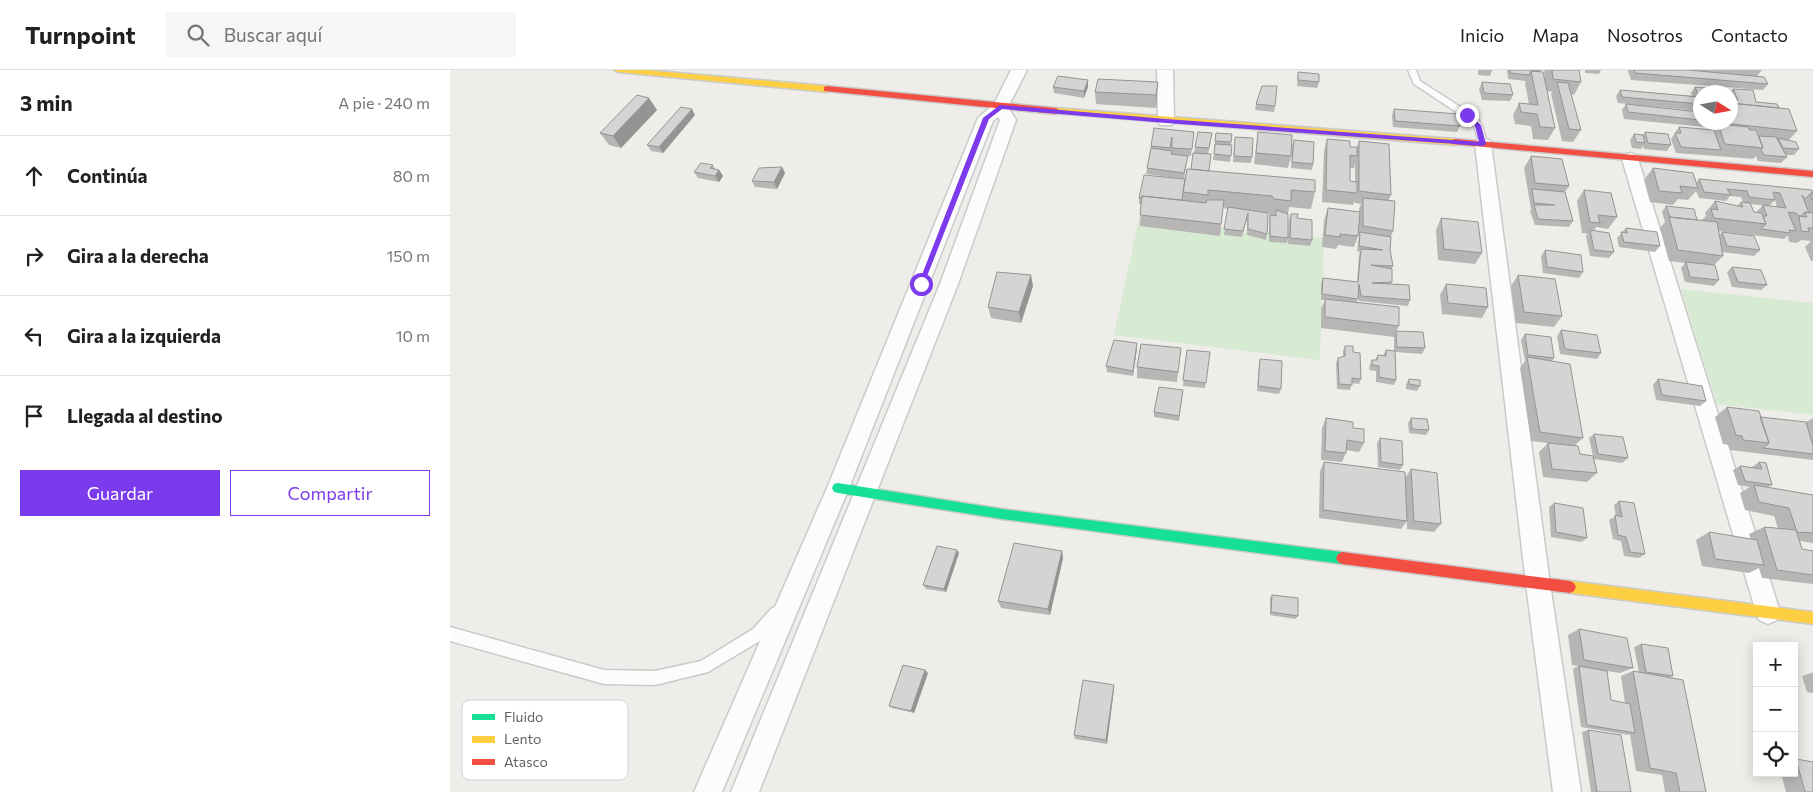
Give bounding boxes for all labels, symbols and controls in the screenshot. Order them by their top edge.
search box [166,12,516,57]
text: Turnpoint [25,20,136,49]
icon: search [184,21,212,49]
text: Buscar aquí [224,23,322,46]
text: Inicio [1460,24,1504,46]
text: Mapa [1532,24,1579,46]
text: Nosotros [1607,24,1683,46]
text: Contacto [1711,24,1788,46]
north arrow [1693,85,1738,130]
text: 3 min [20,90,73,115]
text: A pie · 240 m [338,93,430,112]
route end [1456,104,1479,127]
icon: ahead [20,162,48,190]
text: Continúa [67,164,148,187]
text: 80 m [393,166,430,185]
icon: right [20,242,48,270]
text: Gira a la derecha [67,244,209,267]
text: 150 m [387,246,430,265]
route start [910,273,933,296]
icon: left [20,322,48,350]
text: Gira a la izquierda [67,324,221,347]
text: 10 m [396,326,430,345]
icon: arrive [20,402,48,430]
text: Llegada al destino [67,404,223,427]
button: Guardar [20,470,220,516]
button: Compartir [230,470,430,516]
map controls [1753,642,1798,777]
button: + [1753,642,1798,687]
button: − [1753,687,1798,732]
legend [462,700,628,780]
text: Fluido [504,708,543,725]
text: Lento [504,730,541,747]
button: locate [1753,732,1798,777]
text: Atasco [504,753,548,770]

